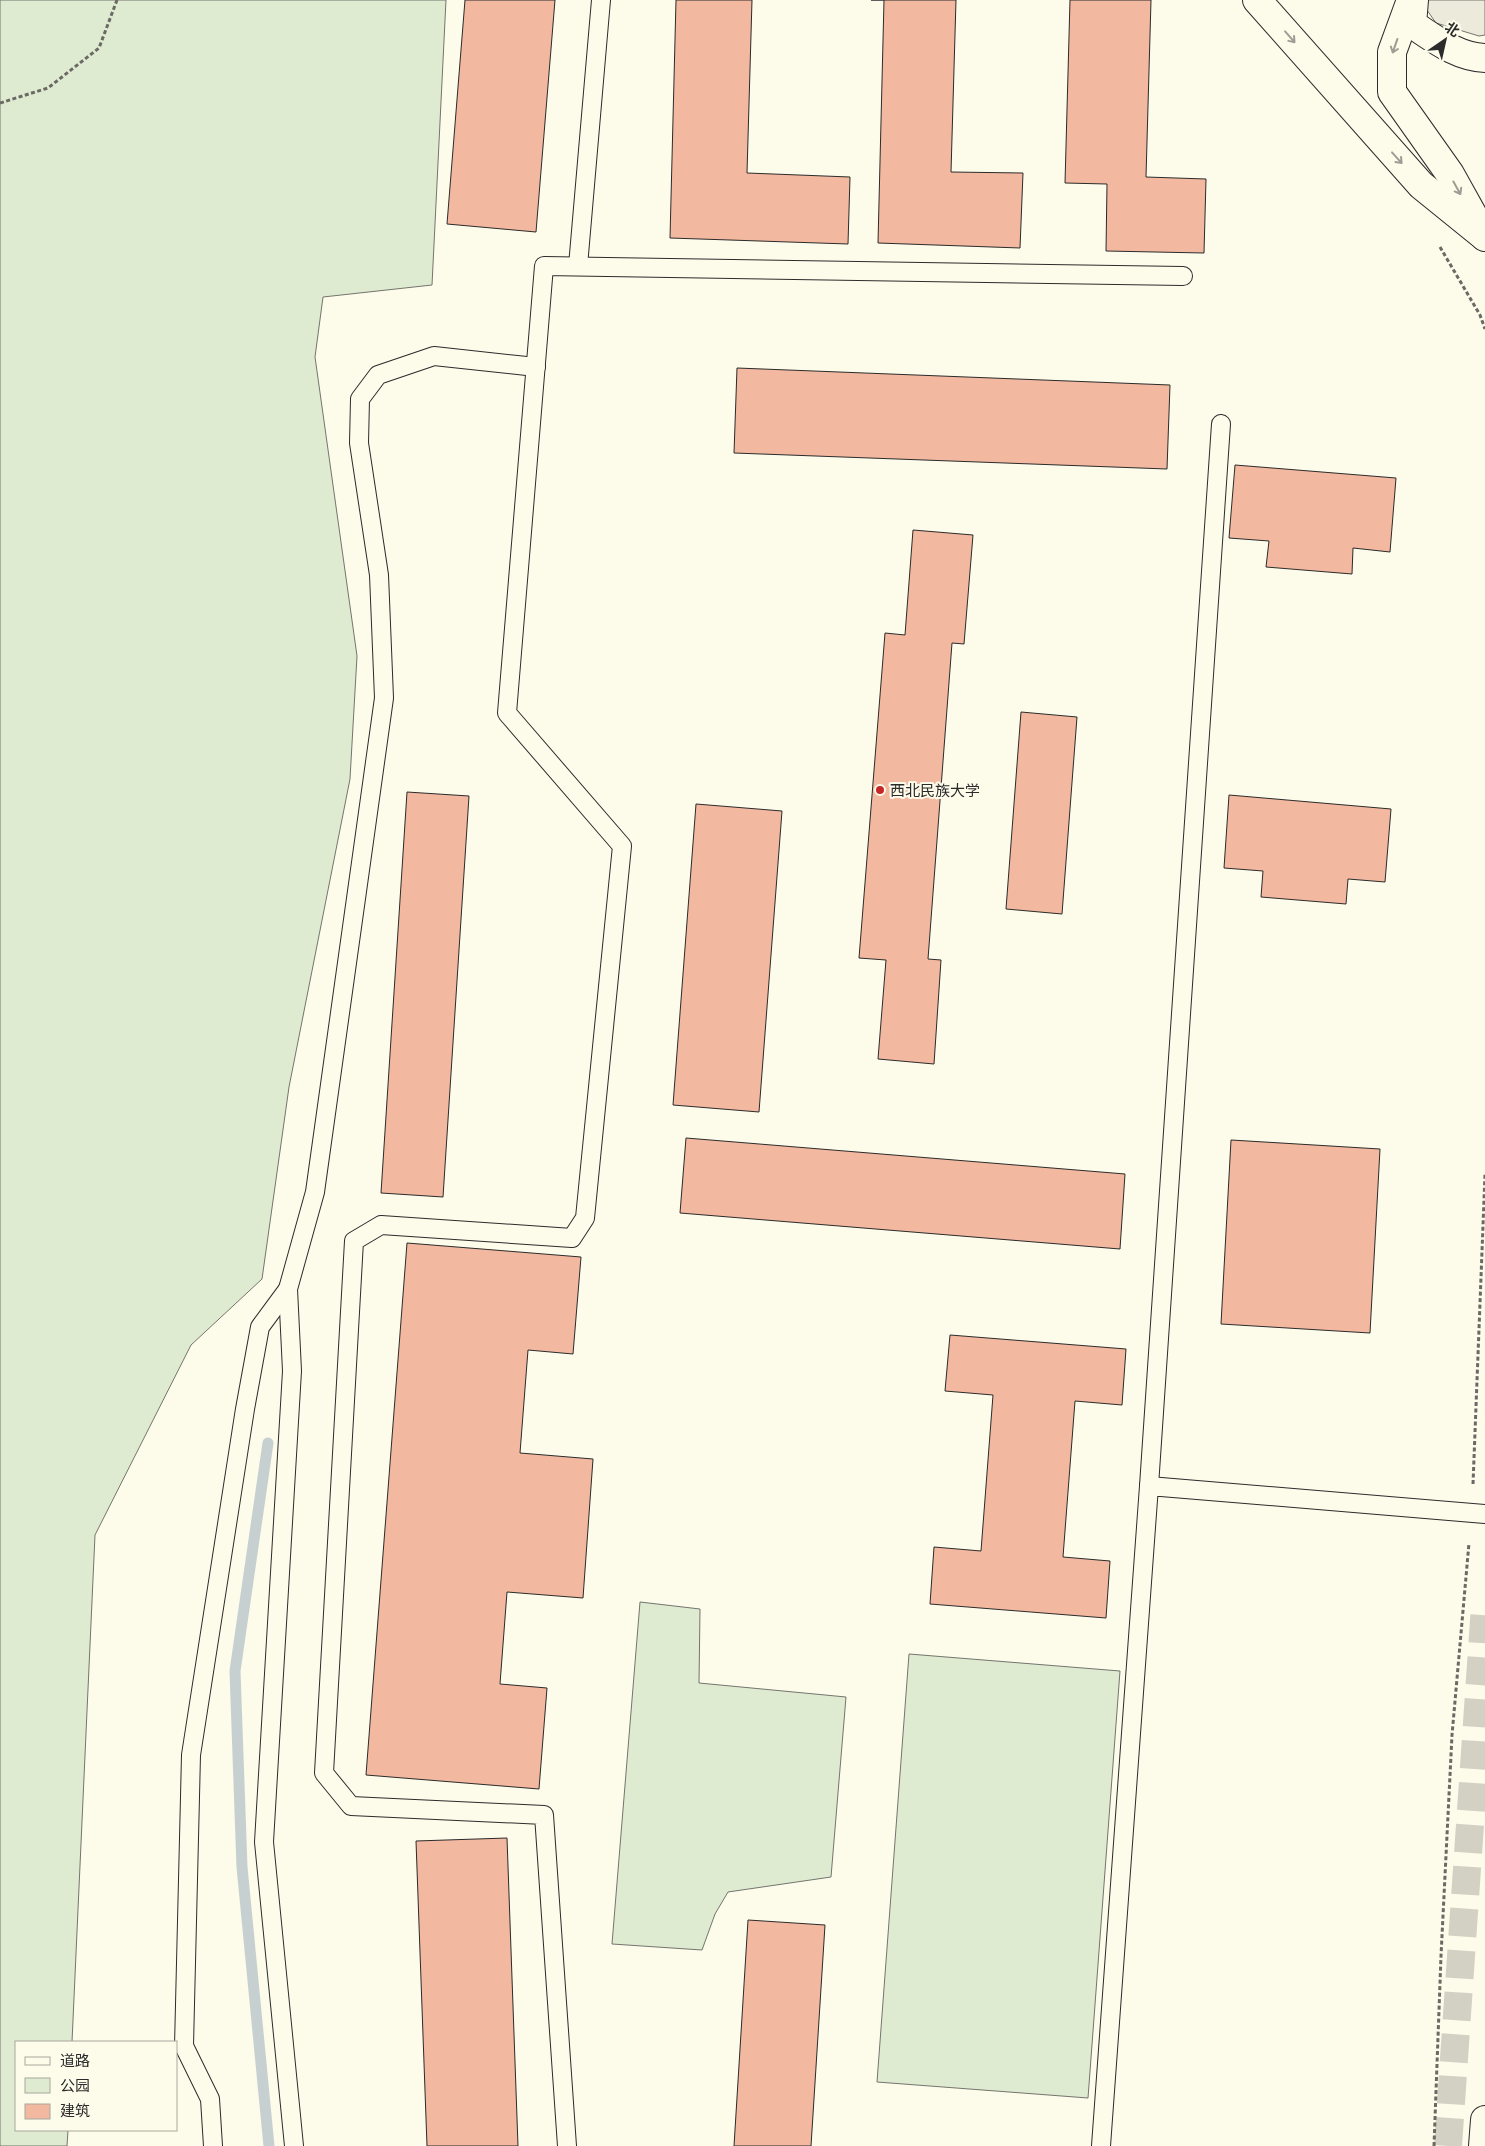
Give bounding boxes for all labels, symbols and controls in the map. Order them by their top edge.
north arrow [1420,15,1470,65]
text: 北 [1441,18,1463,41]
one-way arrow [1284,30,1295,43]
one-way arrow [1389,38,1399,54]
one-way arrow [1391,152,1403,165]
one-way arrow [1452,180,1462,195]
place label: 西北民族大学 [890,781,980,800]
marker: 西北民族大学 [874,784,886,796]
legend [15,2041,178,2131]
text: 道路 [60,2051,90,2070]
text: 公园 [60,2076,90,2095]
text: 建筑 [60,2101,90,2120]

